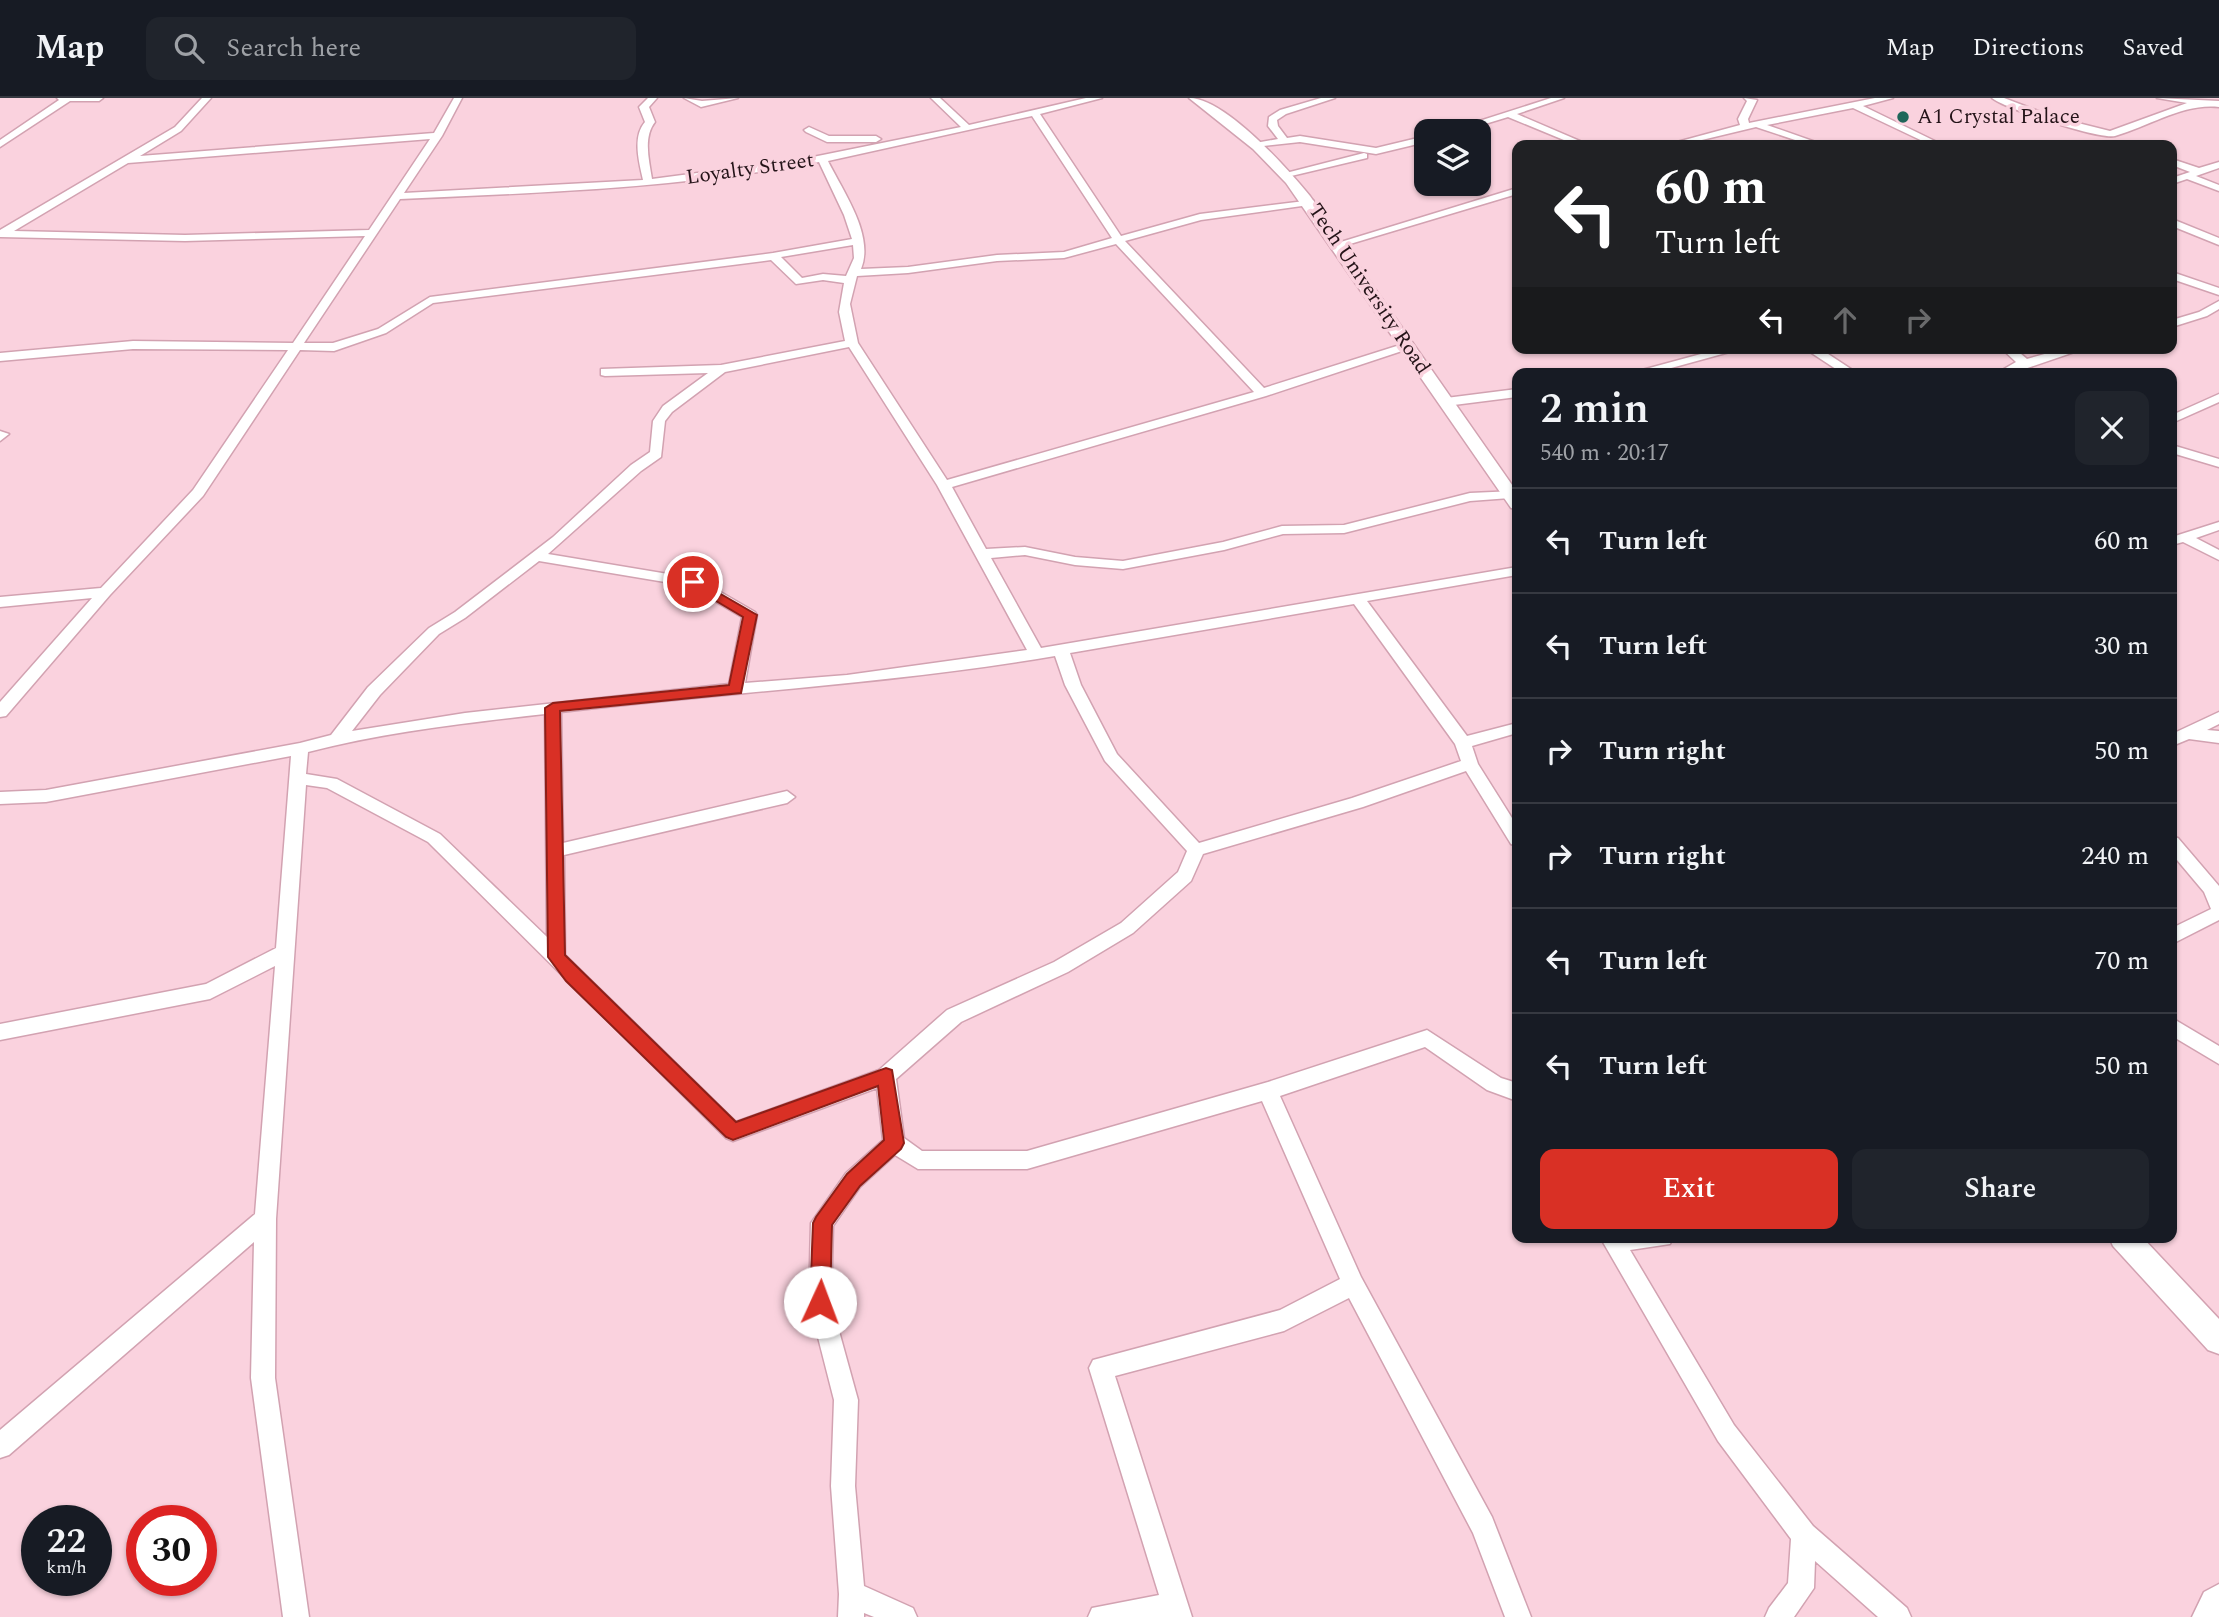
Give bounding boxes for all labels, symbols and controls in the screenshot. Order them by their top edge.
search box [146,17,636,80]
text: Map [35,23,104,73]
text: Search here [226,28,361,68]
icon: search [170,29,208,67]
text: Map [1886,30,1934,66]
text: Directions [1972,30,2084,66]
text: Saved [2122,30,2184,66]
place label: A1 Crystal Palace [1917,101,2080,133]
marker: A1 Crystal Palace [1895,109,1911,125]
map controls [1414,119,1491,196]
button: layers [1414,119,1491,196]
street label: Loyalty Street [684,144,816,194]
text: 60 m [1655,151,1766,226]
icon: left [1540,168,1631,259]
street label: Tech University Road [1300,197,1438,381]
text: Turn left [1655,219,1781,268]
icon: left [1753,301,1791,339]
icon: ahead [1826,301,1864,339]
icon: right [1899,301,1937,339]
text: 2 min [1540,378,1649,441]
button: close [2075,391,2149,465]
text: 540 m · 20:17 [1540,436,1669,471]
text: Turn left [1599,521,1707,561]
text: 60 m [2094,521,2149,561]
icon: left [1540,522,1578,560]
pin [663,552,723,612]
icon: arrive [674,563,712,601]
text: Turn left [1599,626,1707,666]
text: 30 m [2094,626,2149,666]
icon: left [1540,627,1578,665]
text: Turn right [1599,731,1726,771]
text: 50 m [2094,731,2149,771]
icon: right [1540,732,1578,770]
text: Turn right [1599,836,1726,876]
text: 240 m [2081,836,2149,876]
icon: right [1540,837,1578,875]
text: Turn left [1599,941,1707,981]
text: 70 m [2094,941,2149,981]
icon: left [1540,942,1578,980]
text: Turn left [1599,1046,1707,1086]
text: 50 m [2094,1046,2149,1086]
icon: left [1540,1047,1578,1085]
button: Exit [1540,1149,1838,1229]
button: Share [1852,1149,2149,1229]
position arrow [783,1265,857,1339]
speed limit sign: 30 [126,1505,217,1596]
text: 22 [47,1515,86,1568]
text: km/h [46,1554,87,1581]

